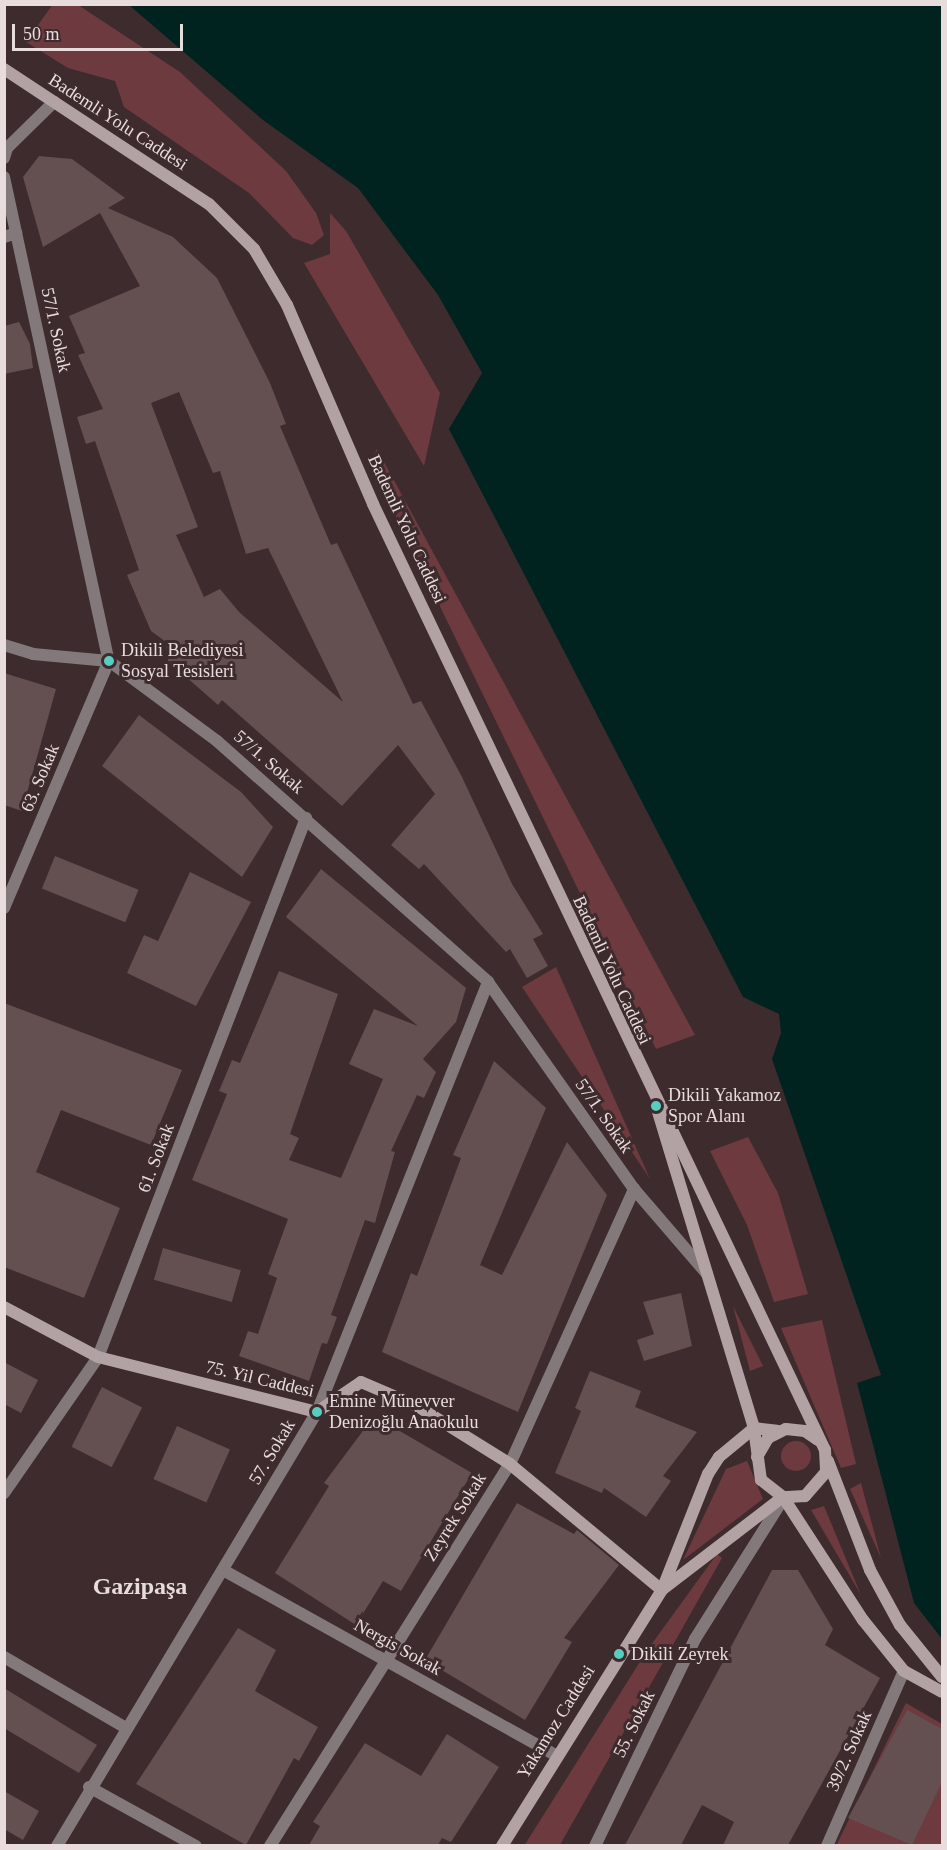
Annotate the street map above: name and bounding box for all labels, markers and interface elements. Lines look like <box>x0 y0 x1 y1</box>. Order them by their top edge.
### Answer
scale bar <box>15 12 186 50</box>
text: 50 m <box>23 24 60 44</box>
street label: Bademli Yolu Caddesi <box>44 69 192 175</box>
street label: 57/1. Sokak <box>36 286 76 374</box>
street label: Bademli Yolu Caddesi <box>363 451 451 607</box>
place label: Dikili Belediyesi Sosyal Tesisleri <box>121 640 243 682</box>
marker: Dikili Belediyesi Sosyal Tesisleri <box>102 654 116 668</box>
street label: 57/1. Sokak <box>229 726 309 798</box>
street label: 63. Sokak <box>16 741 64 815</box>
street label: Bademli Yolu Caddesi <box>568 892 656 1048</box>
street label: 57/1. Sokak <box>570 1075 638 1157</box>
place label: Dikili Yakamoz Spor Alanı <box>668 1085 782 1128</box>
marker: Dikili Yakamoz Spor Alanı <box>649 1099 663 1113</box>
street label: 61. Sokak <box>133 1121 179 1195</box>
street label: 75. Yil Caddesi <box>203 1356 317 1402</box>
place label: Emine Münevver Denizoğlu Anaokulu <box>329 1391 479 1434</box>
marker: Emine Münevver Denizoğlu Anaokulu <box>310 1405 324 1419</box>
street label: 57. Sokak <box>244 1416 300 1488</box>
street label: Zeyrek Sokak <box>419 1469 491 1565</box>
district label: Gazipaşa <box>93 1573 187 1601</box>
street label: Nergis Sokak <box>350 1614 446 1680</box>
place label: Dikili Zeyrek <box>631 1643 728 1665</box>
marker: Dikili Zeyrek <box>612 1647 626 1661</box>
street label: Yakamoz Caddesi <box>512 1661 600 1783</box>
street label: 55. Sokak <box>609 1687 659 1761</box>
street label: 39/2. Sokak <box>822 1707 876 1795</box>

